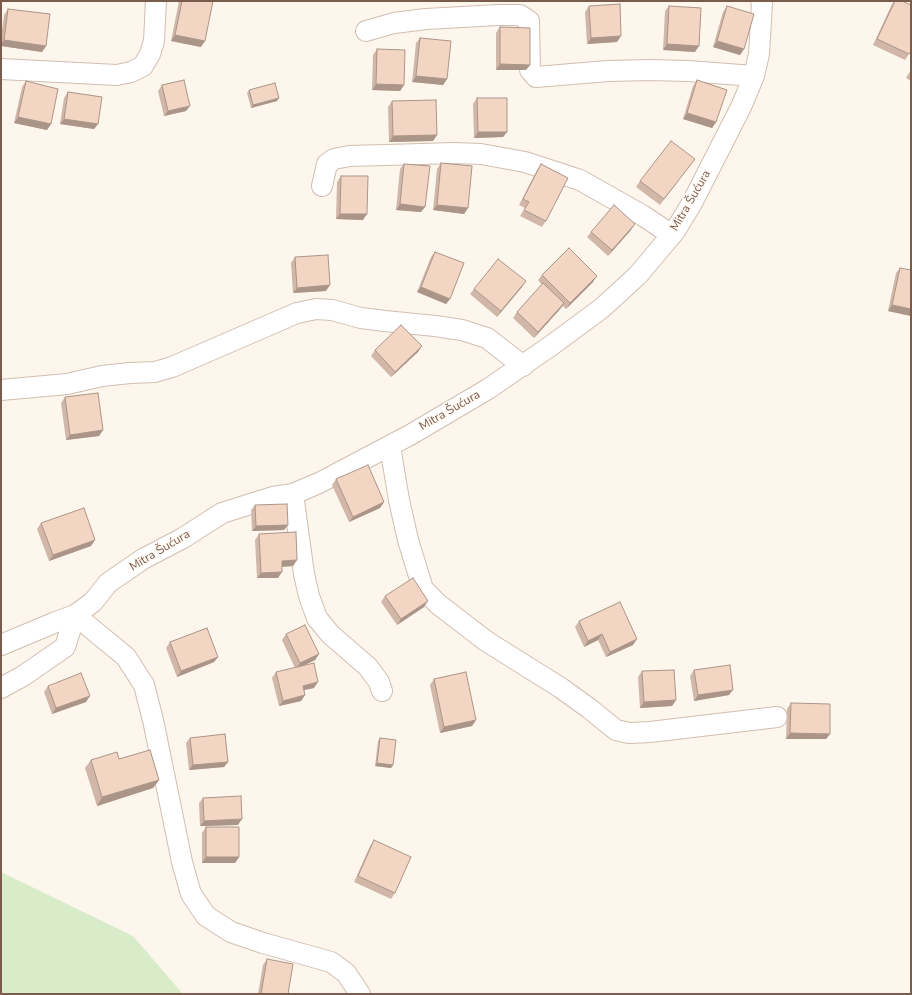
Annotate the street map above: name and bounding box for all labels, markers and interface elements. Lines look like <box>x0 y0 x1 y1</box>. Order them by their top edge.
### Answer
street label: Mitra Šućura <box>668 168 714 234</box>
street label: Mitra Šućura <box>417 388 483 434</box>
street label: Mitra Šućura <box>127 527 193 575</box>

